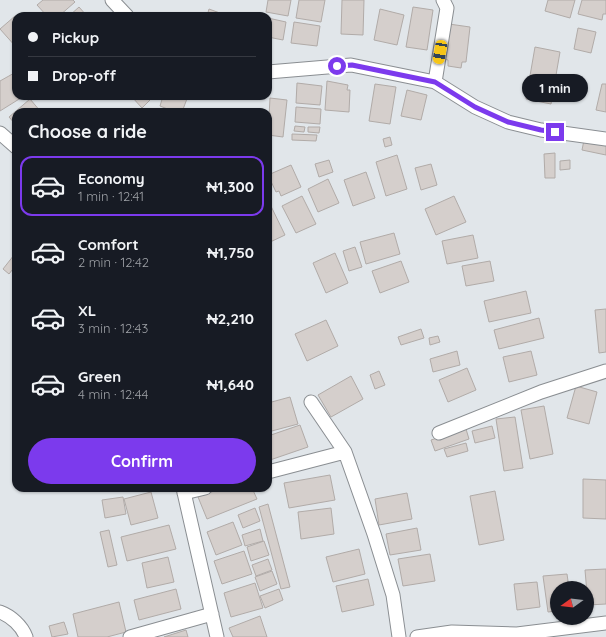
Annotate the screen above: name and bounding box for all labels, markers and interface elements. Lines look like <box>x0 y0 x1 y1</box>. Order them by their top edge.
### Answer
text: Pickup <box>52 28 99 47</box>
car <box>432 39 448 65</box>
route start <box>328 57 346 75</box>
text: Drop-off <box>52 66 116 85</box>
callout: 1 min <box>522 74 588 102</box>
text: 1 min <box>539 80 571 96</box>
text: Choose a ride <box>28 120 147 143</box>
route end <box>546 123 564 141</box>
icon: car <box>30 168 66 204</box>
text: Economy <box>78 169 145 188</box>
text: ₦1,300 <box>207 177 254 196</box>
text: 1 min · 12:41 <box>78 188 144 204</box>
icon: car <box>30 234 66 270</box>
text: Comfort <box>78 235 139 254</box>
text: ₦1,750 <box>207 243 254 262</box>
text: 2 min · 12:42 <box>78 254 149 270</box>
icon: car <box>30 300 66 336</box>
text: XL <box>78 301 96 320</box>
text: ₦2,210 <box>207 309 254 328</box>
text: 3 min · 12:43 <box>78 320 148 336</box>
icon: car <box>30 366 66 402</box>
text: Green <box>78 367 121 386</box>
text: ₦1,640 <box>207 375 254 394</box>
text: 4 min · 12:44 <box>78 386 148 402</box>
button: Confirm <box>28 438 256 484</box>
north arrow <box>550 581 594 625</box>
map controls <box>550 581 594 625</box>

